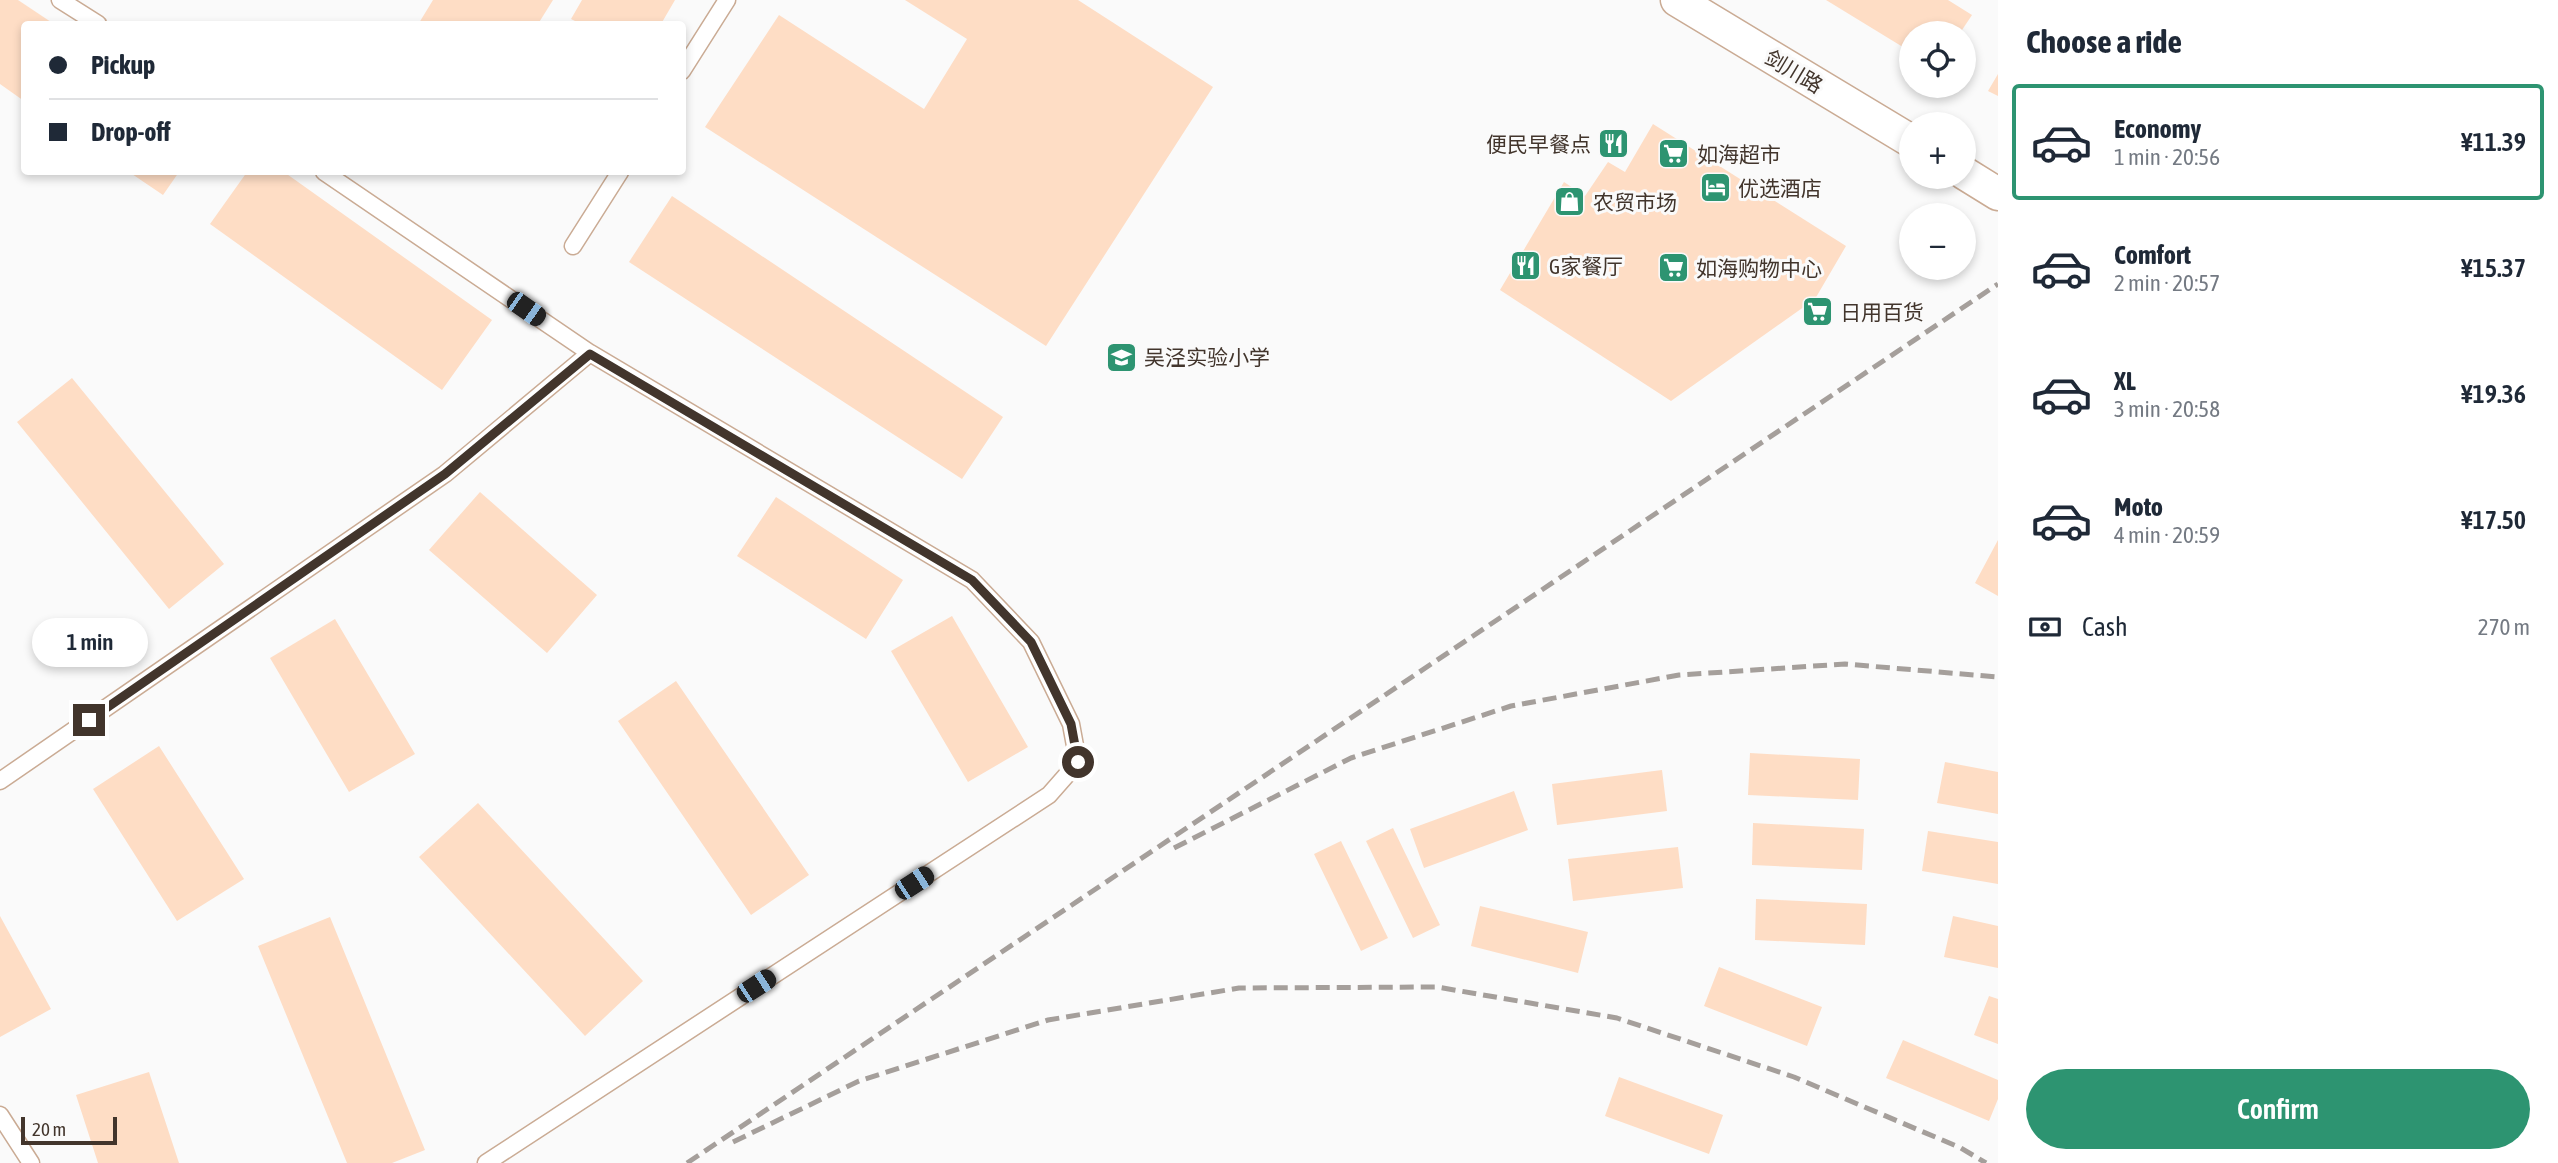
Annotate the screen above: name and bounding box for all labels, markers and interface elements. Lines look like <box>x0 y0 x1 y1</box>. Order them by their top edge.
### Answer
map controls <box>1899 21 1976 280</box>
button: locate <box>1899 21 1976 98</box>
text: Choose a ride <box>2026 23 2182 60</box>
street label: 剑川路 <box>1761 44 1827 98</box>
text: Pickup <box>91 50 155 80</box>
icon: car <box>2030 111 2093 174</box>
button: + <box>1899 112 1976 189</box>
text: Economy <box>2114 114 2201 144</box>
text: Drop-off <box>91 117 171 147</box>
restaurant icon: 便民早餐点 <box>1597 127 1631 161</box>
text: ¥11.39 <box>2461 127 2526 157</box>
place label: 便民早餐点 <box>1486 132 1591 156</box>
supermarket icon: 如海超市 <box>1657 137 1691 171</box>
place label: 如海超市 <box>1697 142 1781 166</box>
text: 1 min · 20:56 <box>2114 144 2220 170</box>
hotel icon: 优选酒店 <box>1698 171 1732 205</box>
place label: 优选酒店 <box>1738 176 1822 200</box>
shop icon: 农贸市场 <box>1553 185 1587 219</box>
place label: 农贸市场 <box>1593 190 1677 214</box>
button: − <box>1899 203 1976 280</box>
icon: car <box>2030 237 2093 300</box>
text: Comfort <box>2114 240 2191 270</box>
restaurant icon: G家餐厅 <box>1509 249 1543 283</box>
supermarket icon: 如海购物中心 <box>1656 251 1690 285</box>
text: ¥15.37 <box>2461 253 2526 283</box>
place label: G家餐厅 <box>1549 254 1623 278</box>
place label: 如海购物中心 <box>1696 256 1822 280</box>
text: 2 min · 20:57 <box>2114 270 2220 296</box>
car <box>503 288 550 330</box>
supermarket icon: 日用百货 <box>1800 295 1834 329</box>
place label: 日用百货 <box>1840 300 1924 324</box>
school or university icon: 吴泾实验小学 <box>1104 340 1138 374</box>
place label: 吴泾实验小学 <box>1144 345 1270 369</box>
icon: car <box>2030 363 2093 426</box>
text: XL <box>2114 366 2136 396</box>
text: ¥19.36 <box>2461 379 2526 409</box>
text: 3 min · 20:58 <box>2114 396 2220 422</box>
icon: car <box>2030 489 2093 552</box>
text: Moto <box>2114 492 2163 522</box>
text: ¥17.50 <box>2461 505 2526 535</box>
text: 4 min · 20:59 <box>2114 522 2220 548</box>
icon: cash <box>2026 608 2064 646</box>
text: Cash <box>2082 612 2128 642</box>
text: 270 m <box>2478 614 2530 640</box>
callout: 1 min <box>31 618 147 668</box>
text: 1 min <box>67 629 113 655</box>
route end <box>73 704 105 736</box>
route start <box>1062 746 1094 778</box>
car <box>891 863 938 903</box>
car <box>733 966 780 1006</box>
button: Confirm <box>2026 1069 2530 1149</box>
scale bar <box>21 1114 117 1146</box>
text: 20 m <box>32 1118 66 1140</box>

